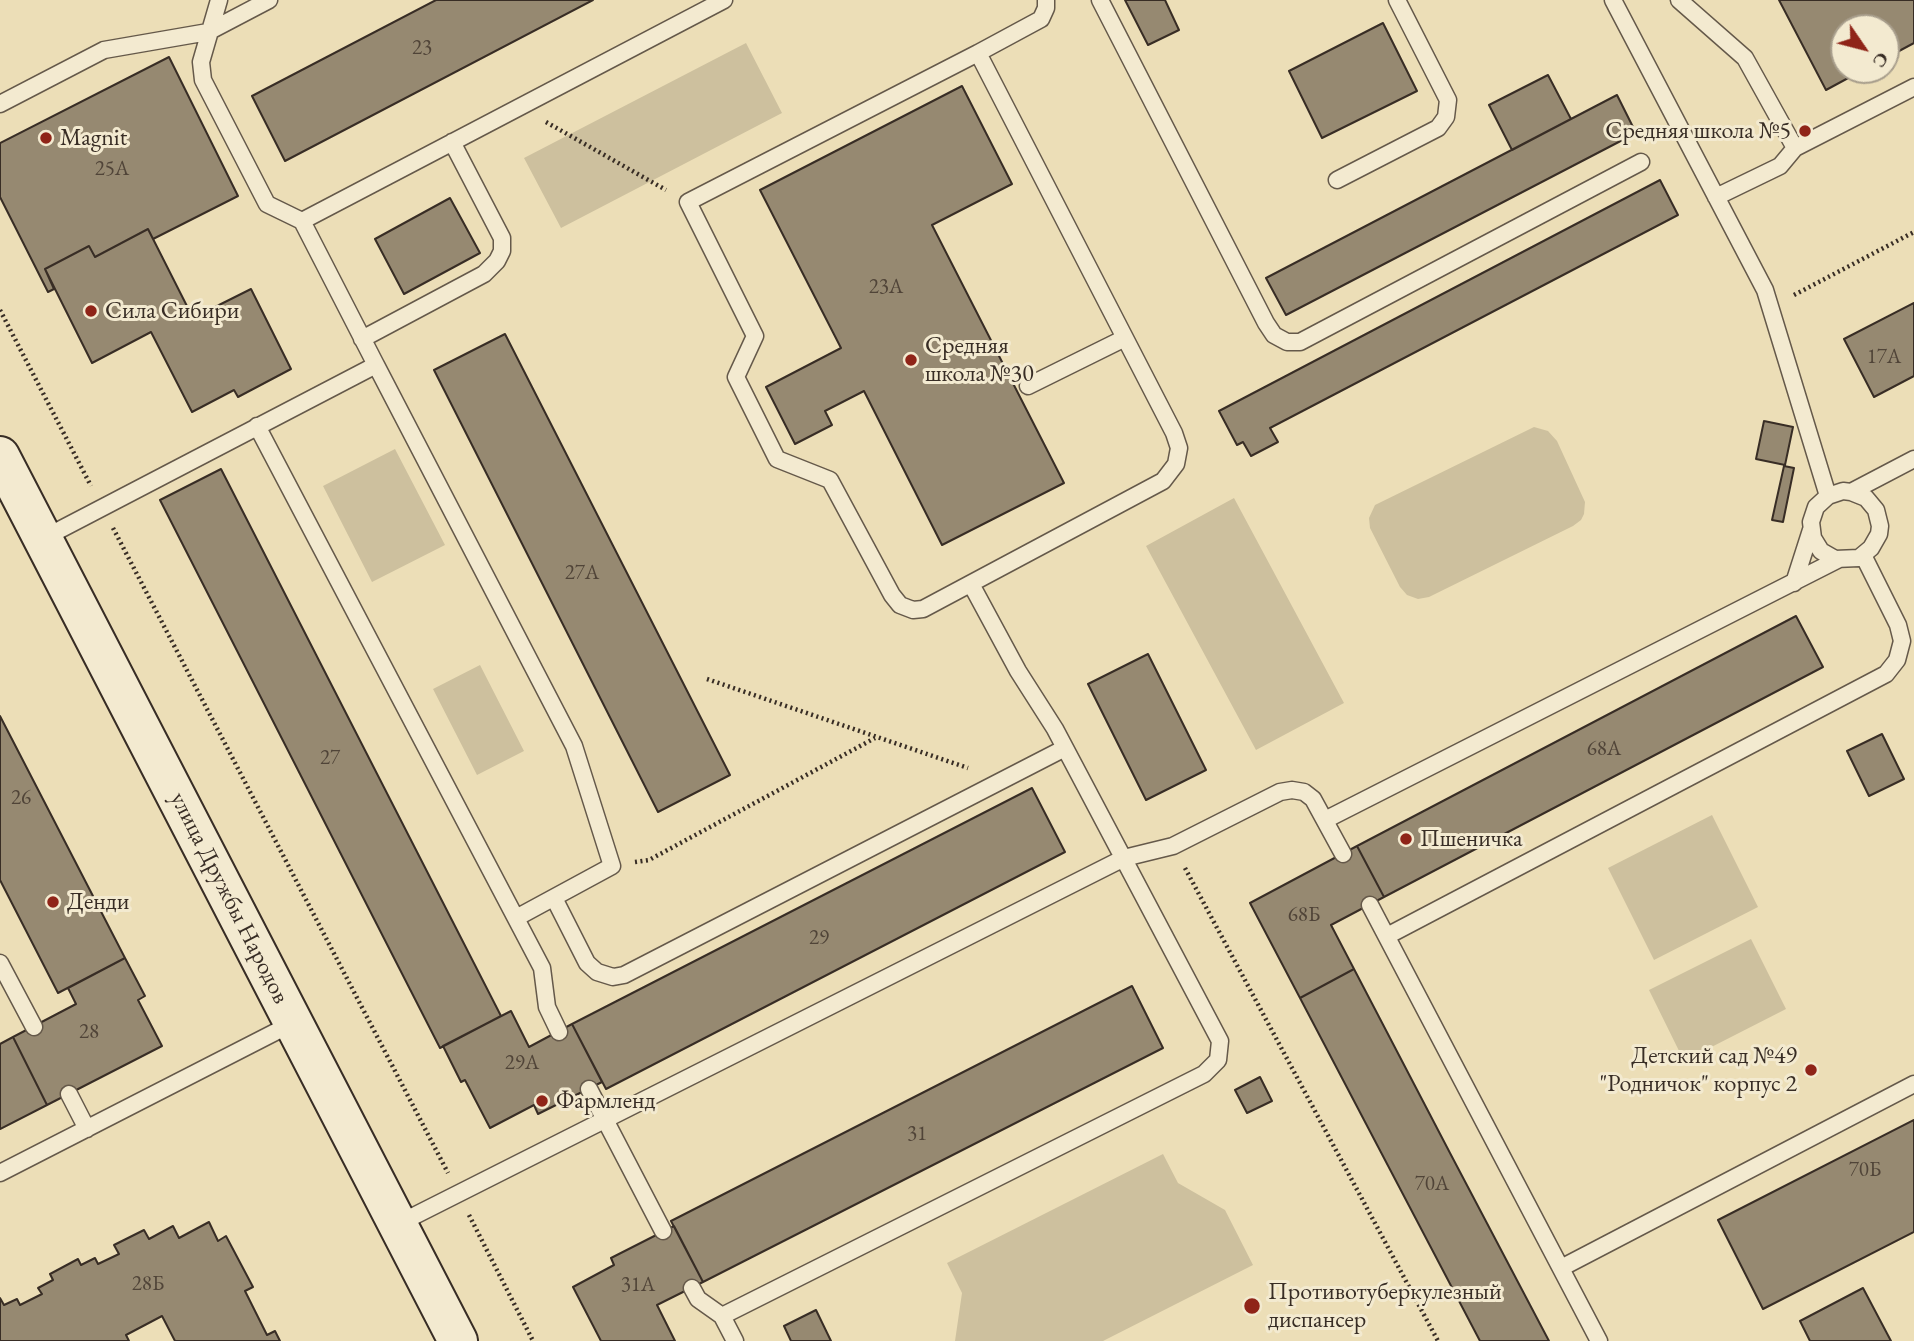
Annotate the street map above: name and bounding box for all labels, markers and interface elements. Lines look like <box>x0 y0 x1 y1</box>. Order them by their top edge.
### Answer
north arrow <box>1830 14 1900 84</box>
house number: 23 <box>412 35 432 61</box>
text: С <box>1867 47 1895 73</box>
place label: Средняя школа №5 <box>1605 117 1791 145</box>
marker: Средняя школа №5 <box>1797 123 1813 139</box>
place label: Magnit <box>60 124 127 152</box>
marker: Magnit <box>38 130 54 146</box>
house number: 25А <box>95 156 129 182</box>
house number: 23А <box>869 274 903 300</box>
place label: Сила Сибири <box>105 297 239 325</box>
marker: Сила Сибири <box>83 303 99 319</box>
place label: Средняя школа №30 <box>925 332 1034 388</box>
house number: 17А <box>1867 344 1901 370</box>
marker: Средняя школа №30 <box>903 352 919 368</box>
house number: 27А <box>565 560 599 586</box>
house number: 68А <box>1587 736 1621 762</box>
house number: 27 <box>320 745 340 771</box>
house number: 26 <box>11 785 31 811</box>
street label: улица Дружбы Народов <box>163 787 295 1009</box>
place label: Пшеничка <box>1420 825 1522 853</box>
marker: Пшеничка <box>1398 831 1414 847</box>
place label: Денди <box>67 888 129 916</box>
marker: Денди <box>45 894 61 910</box>
house number: 68Б <box>1288 902 1320 928</box>
house number: 29 <box>809 925 829 951</box>
house number: 28 <box>79 1019 99 1045</box>
place label: Детский сад №49 "Родничок" корпус 2 <box>1599 1042 1797 1098</box>
house number: 29А <box>505 1050 539 1076</box>
marker: Детский сад №49 "Родничок" корпус 2 <box>1803 1062 1819 1078</box>
place label: Фармленд <box>556 1087 655 1115</box>
marker: Фармленд <box>534 1093 550 1109</box>
house number: 31 <box>907 1121 927 1147</box>
house number: 70Б <box>1849 1157 1881 1183</box>
house number: 70А <box>1415 1171 1449 1197</box>
house number: 28Б <box>132 1271 164 1297</box>
house number: 31А <box>621 1272 655 1298</box>
place label: Противотуберкулезный диспансер <box>1268 1278 1502 1334</box>
marker: Противотуберкулезный диспансер <box>1242 1296 1262 1316</box>

